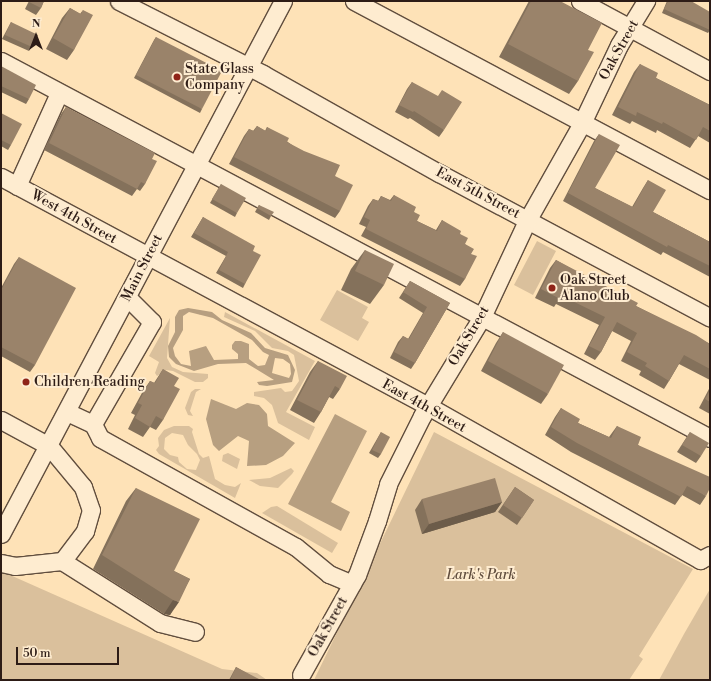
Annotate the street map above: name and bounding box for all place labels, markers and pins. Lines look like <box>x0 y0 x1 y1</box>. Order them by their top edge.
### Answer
place label: State Glass Company <box>185 61 254 94</box>
marker: State Glass Company <box>172 72 182 82</box>
place label: Oak Street Alano Club <box>560 272 630 304</box>
marker: Oak Street Alano Club <box>547 283 557 293</box>
place label: Children Reading <box>34 374 145 390</box>
marker: Children Reading <box>21 377 31 387</box>

